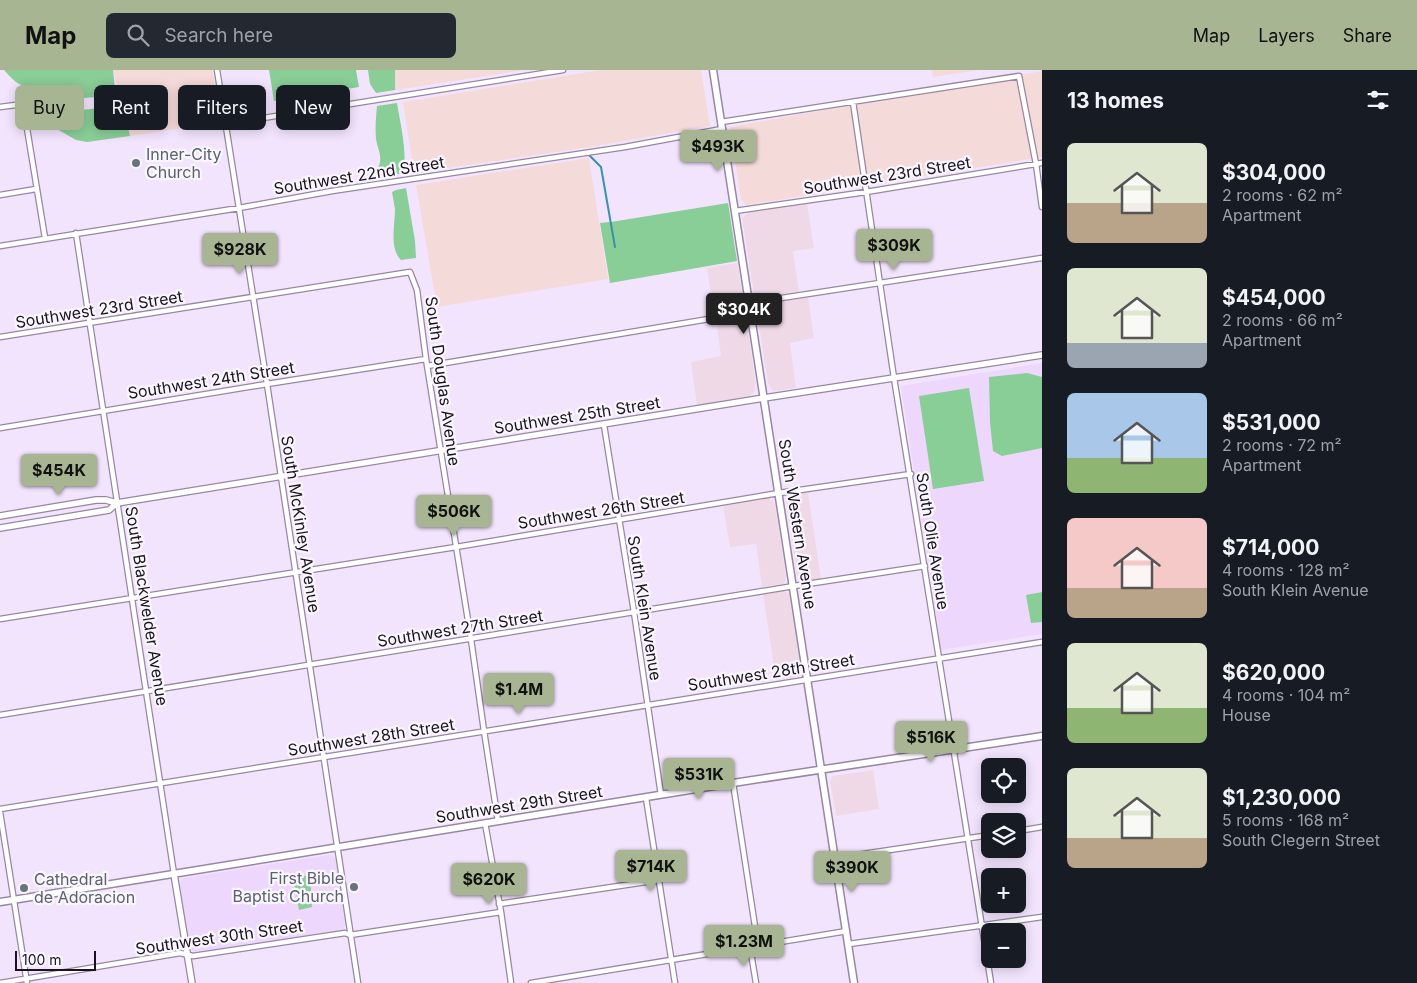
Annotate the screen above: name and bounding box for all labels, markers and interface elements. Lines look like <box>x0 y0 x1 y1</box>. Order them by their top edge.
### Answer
search box <box>106 13 456 58</box>
text: Map <box>25 21 76 50</box>
icon: search <box>124 21 152 49</box>
text: Search here <box>164 24 273 47</box>
text: Map <box>1193 25 1230 46</box>
text: Layers <box>1258 25 1315 46</box>
text: Share <box>1343 25 1392 46</box>
chip: Buy <box>15 85 84 130</box>
chip: Rent <box>94 85 168 130</box>
chip: Filters <box>178 85 266 130</box>
chip: New <box>276 85 350 130</box>
icon: filters <box>1364 86 1392 114</box>
text: 13 homes <box>1067 88 1164 113</box>
pin: $493K <box>683 129 753 172</box>
text: $493K <box>691 136 745 156</box>
place label: Inner-City Church <box>146 144 221 182</box>
street label: Southwest 22nd Street <box>272 152 446 198</box>
street label: Southwest 23rd Street <box>802 152 972 198</box>
marker: Inner-City Church <box>130 157 142 169</box>
text: $304,000 <box>1222 160 1326 185</box>
icon: home <box>1107 163 1167 223</box>
text: 2 rooms · 62 m² <box>1222 185 1343 205</box>
text: Apartment <box>1222 205 1302 225</box>
pin: $309K <box>859 228 929 271</box>
pin: $928K <box>205 232 275 275</box>
text: $309K <box>867 235 921 255</box>
text: $928K <box>214 239 266 259</box>
text: $454,000 <box>1222 285 1326 310</box>
street label: Southwest 23rd Street <box>14 286 184 332</box>
icon: home <box>1107 288 1167 348</box>
pin: $304K <box>709 292 779 335</box>
street label: South Douglas Avenue <box>421 295 465 467</box>
text: $304K <box>717 299 771 319</box>
text: 2 rooms · 66 m² <box>1222 310 1343 330</box>
text: Apartment <box>1222 330 1302 350</box>
street label: Southwest 24th Street <box>126 357 296 403</box>
street label: Southwest 25th Street <box>492 392 662 438</box>
text: $531,000 <box>1222 410 1321 435</box>
icon: home <box>1107 413 1167 473</box>
street label: South McKinley Avenue <box>277 434 325 614</box>
text: 2 rooms · 72 m² <box>1222 435 1342 455</box>
street label: South Western Avenue <box>775 437 821 611</box>
pin: $454K <box>24 454 94 496</box>
text: Apartment <box>1222 455 1302 475</box>
text: $454K <box>32 460 86 480</box>
street label: South Olie Avenue <box>912 471 954 611</box>
street label: Southwest 26th Street <box>516 487 686 533</box>
pin: $506K <box>419 494 489 537</box>
text: $506K <box>427 501 481 521</box>
street label: South Blackwelder Avenue <box>121 505 173 707</box>
street label: South Klein Avenue <box>624 534 666 682</box>
text: $714,000 <box>1222 535 1319 560</box>
icon: home <box>1107 538 1167 598</box>
text: 4 rooms · 128 m² <box>1222 560 1350 580</box>
text: South Klein Avenue <box>1222 580 1369 600</box>
street label: Southwest 27th Street <box>376 605 544 651</box>
street label: Southwest 28th Street <box>686 649 856 695</box>
text: $620,000 <box>1222 660 1325 685</box>
icon: home <box>1107 663 1167 723</box>
pin: $1.4M <box>484 672 554 715</box>
text: $1.4M <box>495 679 543 699</box>
text: 4 rooms · 104 m² <box>1222 685 1350 705</box>
text: House <box>1222 705 1271 725</box>
street label: Southwest 28th Street <box>286 714 456 760</box>
pin: $516K <box>896 720 966 763</box>
text: $516K <box>906 727 956 747</box>
pin: $531K <box>664 758 734 800</box>
map controls <box>981 758 1026 968</box>
button: locate <box>981 758 1026 803</box>
text: $531K <box>674 764 724 784</box>
street label: Southwest 29th Street <box>434 781 604 827</box>
text: $1,230,000 <box>1222 785 1341 810</box>
icon: home <box>1107 788 1167 848</box>
text: 5 rooms · 168 m² <box>1222 810 1349 830</box>
button: layers <box>981 813 1026 858</box>
text: South Clegern Street <box>1222 830 1380 850</box>
pin: $714K <box>616 850 686 892</box>
pin: $390K <box>817 850 887 893</box>
text: $714K <box>626 856 676 876</box>
text: $390K <box>825 857 879 877</box>
pin: $620K <box>454 862 524 905</box>
place label: First Bible Baptist Church <box>232 868 344 906</box>
button: + <box>981 868 1026 913</box>
place label: Cathedral de Adoracion <box>34 869 135 907</box>
text: $620K <box>462 869 516 889</box>
marker: First Bible Baptist Church <box>348 881 360 893</box>
marker: Cathedral de Adoracion <box>18 882 30 894</box>
street label: Southwest 30th Street <box>134 915 304 959</box>
button: − <box>981 923 1026 968</box>
pin: $1.23M <box>703 924 785 967</box>
text: $1.23M <box>715 931 773 951</box>
scale bar <box>15 948 96 971</box>
text: 100 m <box>22 951 62 968</box>

